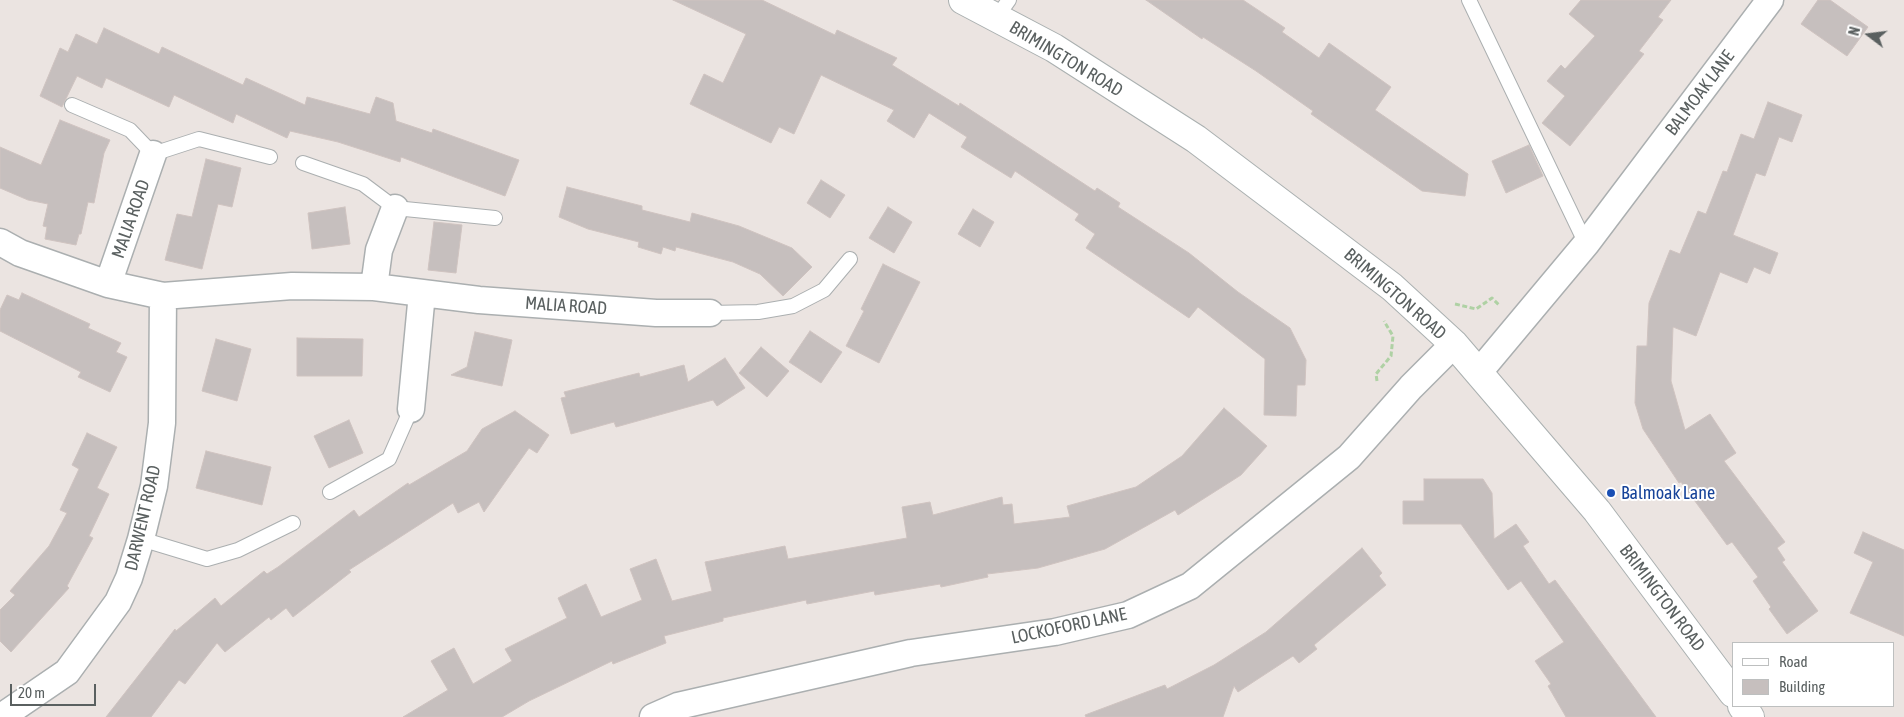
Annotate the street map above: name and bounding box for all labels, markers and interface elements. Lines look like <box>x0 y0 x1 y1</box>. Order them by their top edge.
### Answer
north arrow <box>1844 10 1894 60</box>
street label: BRIMINGTON ROAD <box>1005 17 1127 101</box>
text: N <box>1846 25 1863 37</box>
street label: BALMOAK LANE <box>1661 46 1739 140</box>
street label: MALIA ROAD <box>107 177 155 261</box>
street label: BRIMINGTON ROAD <box>1339 244 1451 344</box>
street label: MALIA ROAD <box>524 292 608 320</box>
street label: DARWENT ROAD <box>120 463 166 573</box>
place label: Balmoak Lane <box>1621 482 1715 504</box>
marker: Balmoak Lane <box>1605 487 1617 499</box>
street label: BRIMINGTON ROAD <box>1615 540 1709 656</box>
street label: LOCKOFORD LANE <box>1009 603 1129 649</box>
legend <box>1732 642 1894 707</box>
text: Road <box>1779 653 1808 670</box>
scale bar <box>12 674 99 706</box>
text: Building <box>1779 678 1825 695</box>
text: 20 m <box>18 684 45 701</box>

